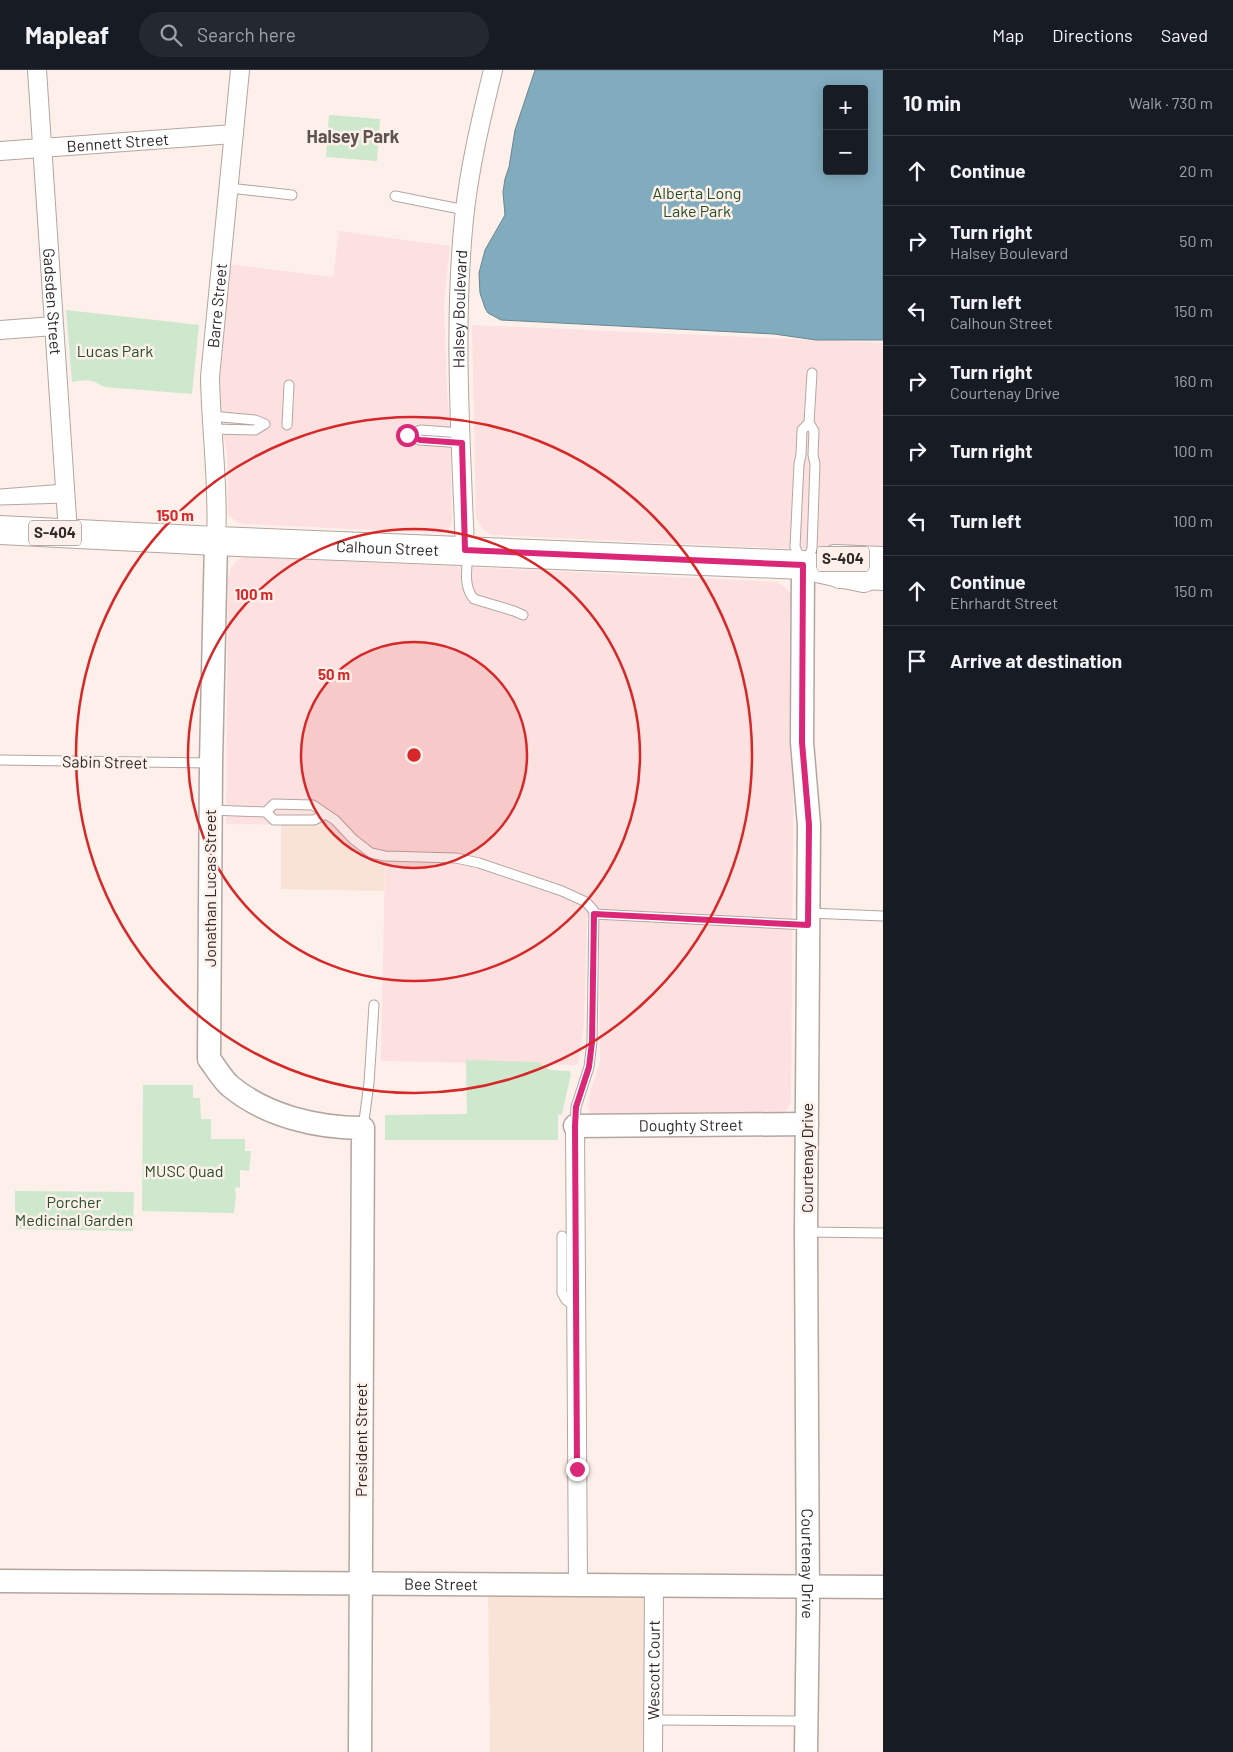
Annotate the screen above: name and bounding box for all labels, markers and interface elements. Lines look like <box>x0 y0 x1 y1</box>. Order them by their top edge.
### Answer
search box <box>139 12 489 57</box>
text: Mapleaf <box>25 20 109 49</box>
icon: search <box>157 21 185 49</box>
text: Search here <box>197 23 296 46</box>
text: Map <box>992 24 1024 46</box>
text: Directions <box>1052 24 1133 46</box>
text: Saved <box>1161 24 1208 46</box>
map controls <box>823 85 868 175</box>
button: + <box>823 85 868 130</box>
text: 10 min <box>903 90 961 115</box>
text: Walk · 730 m <box>1129 93 1213 112</box>
district label: Halsey Park <box>307 125 400 147</box>
street label: Bennett Street <box>66 129 170 155</box>
button: − <box>823 130 868 175</box>
icon: ahead <box>903 157 931 185</box>
text: Continue <box>950 159 1026 182</box>
text: 20 m <box>1179 161 1213 180</box>
park label: Alberta Long Lake Park <box>653 183 741 220</box>
text: Turn right <box>950 220 1032 243</box>
icon: right <box>903 227 931 255</box>
text: 50 m <box>1179 231 1213 250</box>
text: Halsey Boulevard <box>950 243 1068 262</box>
street label: Gadsden Street <box>40 247 66 356</box>
street label: Halsey Boulevard <box>448 249 470 368</box>
street label: Barre Street <box>203 262 230 349</box>
text: Turn left <box>950 290 1021 313</box>
icon: left <box>903 297 931 325</box>
text: 150 m <box>1174 301 1213 320</box>
text: Calhoun Street <box>950 313 1053 332</box>
park label: Lucas Park <box>77 341 153 360</box>
text: Turn right <box>950 360 1032 383</box>
icon: right <box>903 367 931 395</box>
text: 160 m <box>1174 371 1213 390</box>
text: Courtenay Drive <box>950 383 1060 402</box>
route start <box>396 424 419 447</box>
icon: right <box>903 437 931 465</box>
text: Turn right <box>950 439 1032 462</box>
text: 100 m <box>1173 441 1213 460</box>
text: 150 m <box>156 506 194 524</box>
icon: left <box>903 507 931 535</box>
text: Turn left <box>950 509 1021 532</box>
text: 100 m <box>1173 511 1213 530</box>
road number: S-404 <box>29 520 81 546</box>
street label: Calhoun Street <box>336 536 439 559</box>
road number: S-404 <box>817 546 869 572</box>
text: Continue <box>950 570 1026 593</box>
icon: ahead <box>903 577 931 605</box>
text: 150 m <box>1174 581 1213 600</box>
text: 100 m <box>235 585 273 603</box>
text: Ehrhardt Street <box>950 593 1058 612</box>
icon: arrive <box>903 647 931 675</box>
text: Arrive at destination <box>950 649 1122 672</box>
text: 50 m <box>318 665 350 683</box>
centre of rings <box>405 746 423 764</box>
street label: Sabin Street <box>62 751 148 772</box>
street label: Jonathan Lucas Street <box>200 809 219 967</box>
street label: Courtenay Drive <box>797 1103 816 1213</box>
street label: Doughty Street <box>639 1115 743 1134</box>
park label: MUSC Quad <box>145 1161 223 1180</box>
park label: Porcher Medicinal Garden <box>15 1192 133 1229</box>
street label: President Street <box>351 1383 370 1497</box>
route end <box>566 1458 589 1481</box>
street label: Courtenay Drive <box>798 1509 818 1619</box>
street label: Bee Street <box>404 1574 478 1593</box>
street label: Wescott Court <box>643 1620 663 1720</box>

